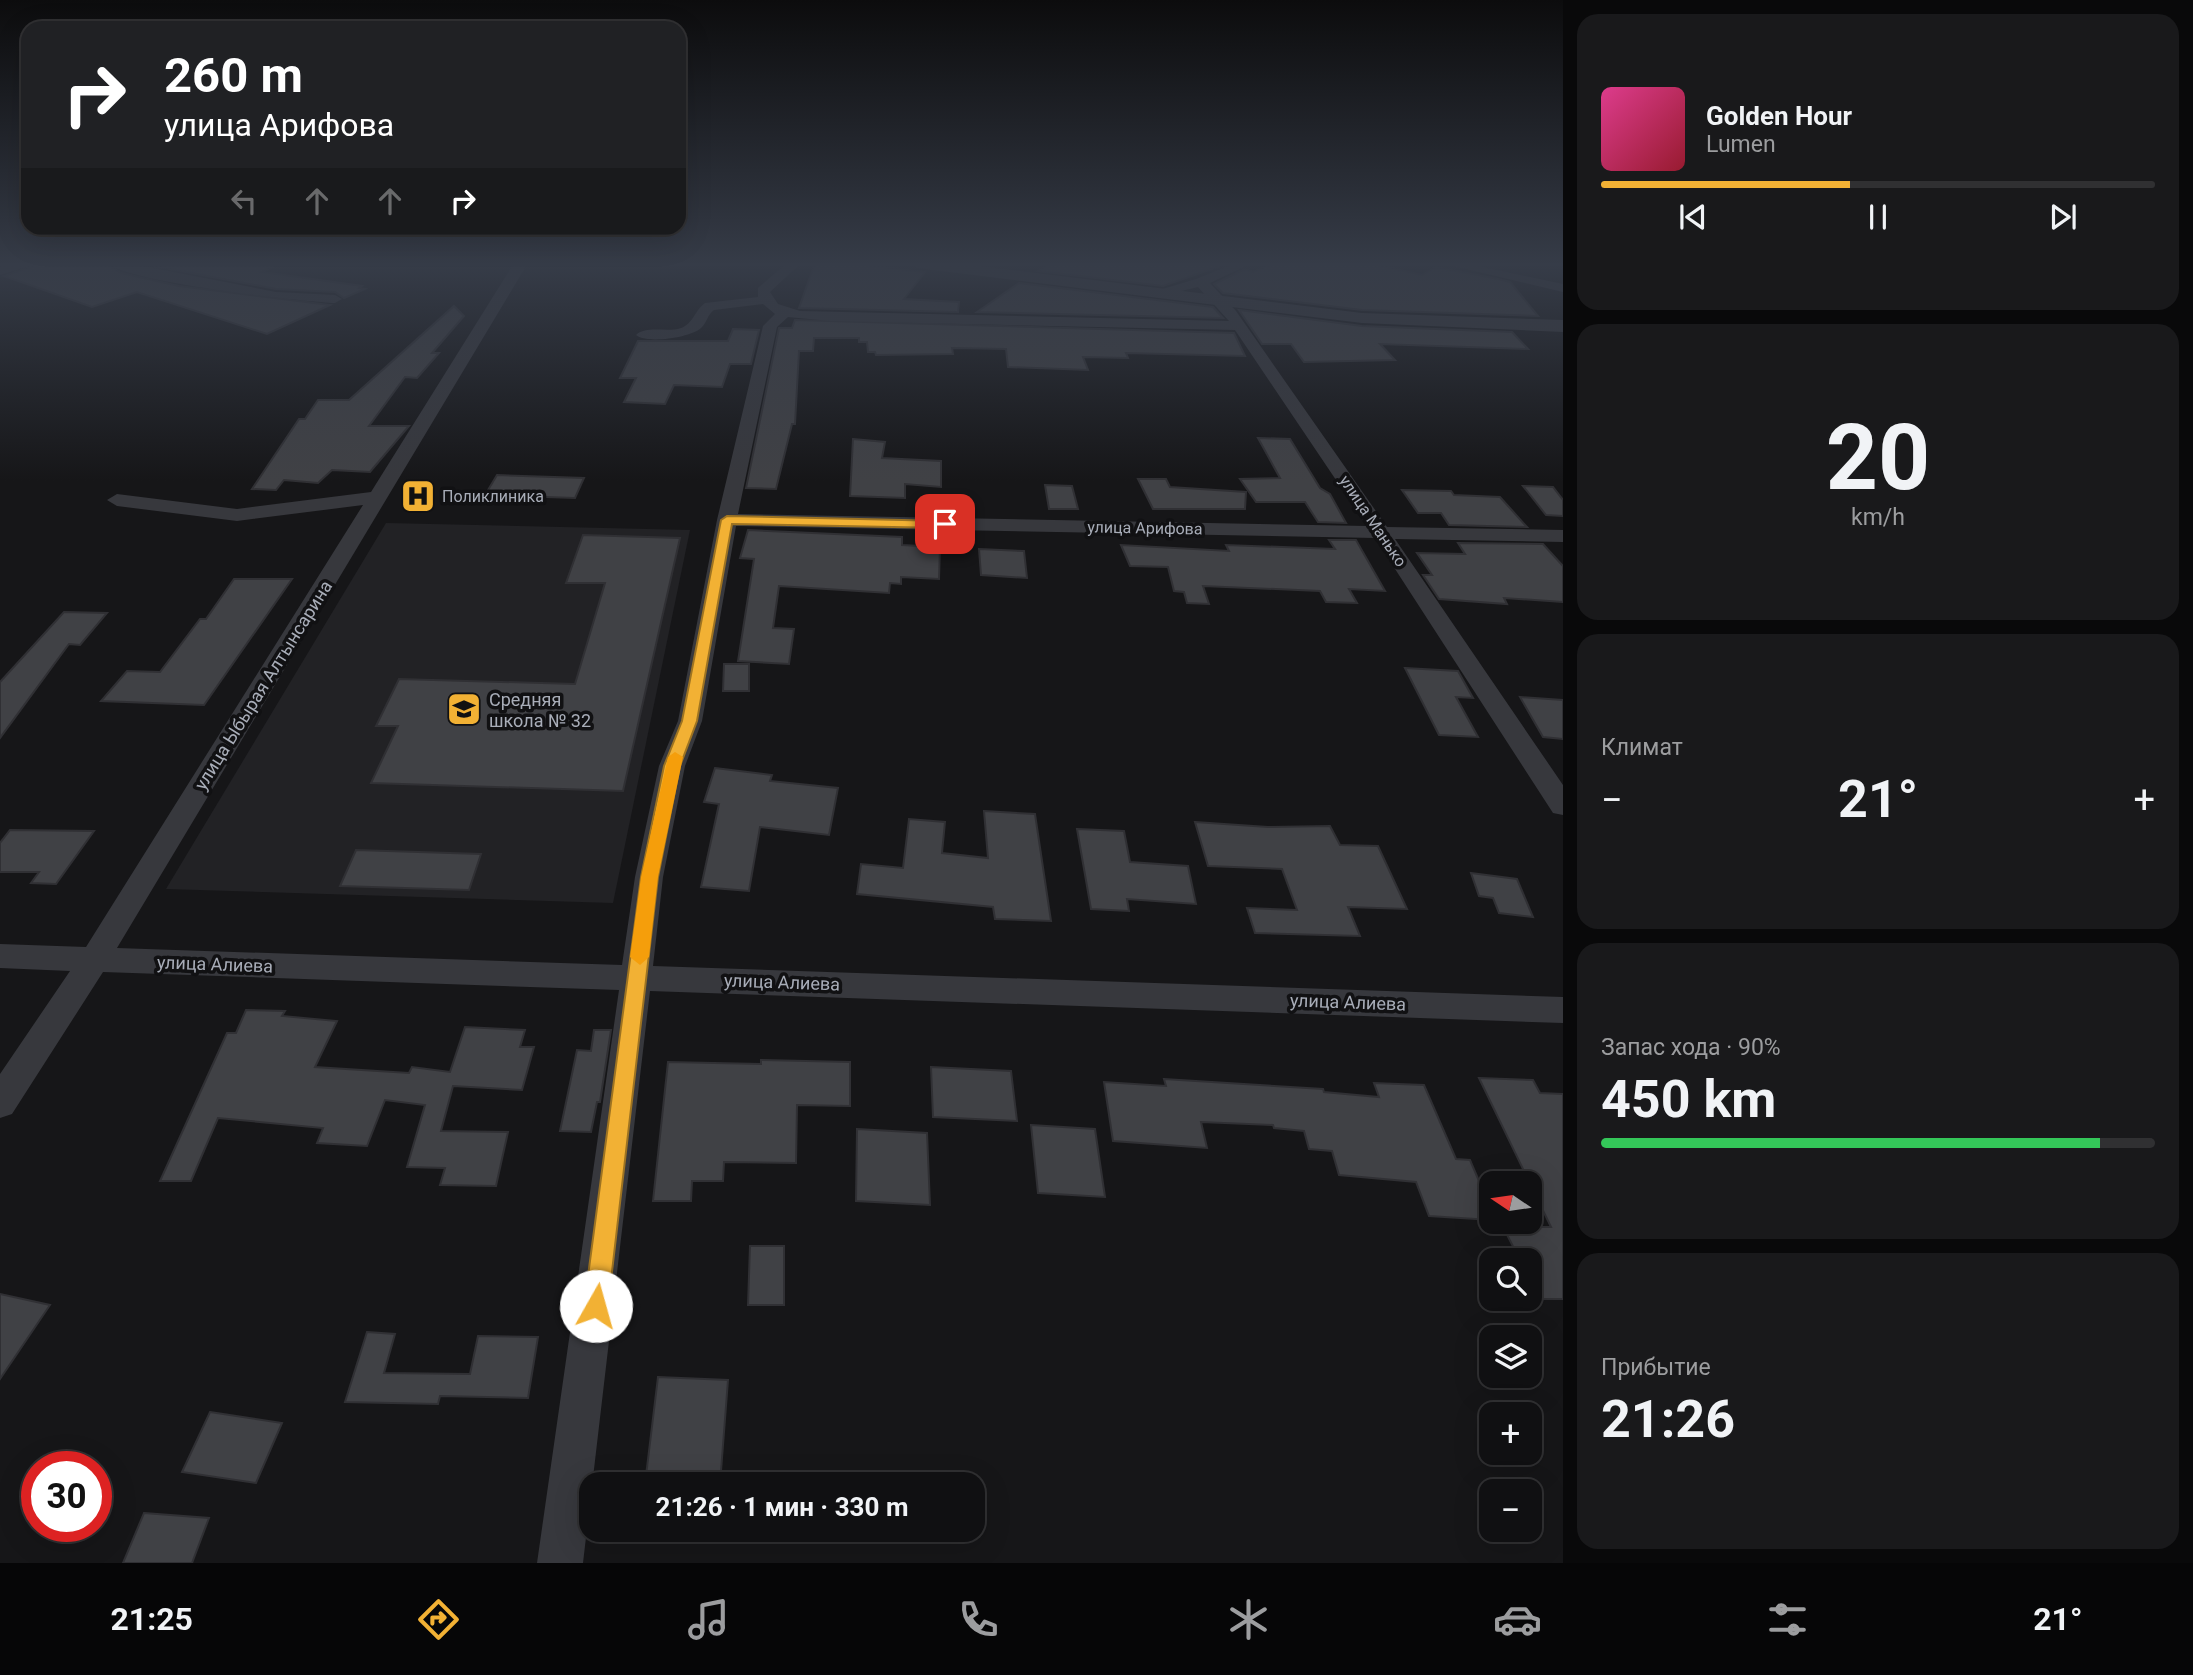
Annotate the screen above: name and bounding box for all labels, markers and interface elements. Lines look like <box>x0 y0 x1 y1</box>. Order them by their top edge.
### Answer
text: 260 m <box>164 47 303 104</box>
icon: right <box>49 49 140 140</box>
text: Golden Hour <box>1706 101 1852 131</box>
text: улица Арифова <box>164 106 394 144</box>
text: Lumen <box>1706 131 1776 158</box>
icon: left <box>225 182 263 220</box>
icon: ahead <box>298 182 336 220</box>
icon: ahead <box>371 182 409 220</box>
icon: right <box>444 182 482 220</box>
icon: previous <box>1674 198 1712 236</box>
icon: pause <box>1859 198 1897 236</box>
icon: next <box>2044 198 2082 236</box>
text: 20 <box>1826 405 1930 511</box>
street label: улица Манько <box>1335 472 1411 570</box>
hospital icon: Поликлиника <box>399 477 437 515</box>
place label: Поликлиника <box>442 487 544 506</box>
pin <box>915 494 975 554</box>
text: km/h <box>1851 504 1905 531</box>
icon: arrive <box>926 505 964 543</box>
street label: улица Арифова <box>1087 517 1203 539</box>
street label: улица Ыбырая Алтынсарина <box>190 576 336 794</box>
place label: Средняя школа № 32 <box>489 689 591 731</box>
school or university icon: Средняя школа № 32 <box>445 690 483 728</box>
text: Климат <box>1601 734 1683 761</box>
text: 21° <box>1838 769 1918 830</box>
text: − <box>1601 778 1623 822</box>
text: + <box>2133 778 2155 822</box>
street label: улица Алиева <box>157 951 273 977</box>
street label: улица Алиева <box>724 969 840 995</box>
street label: улица Алиева <box>1290 989 1406 1015</box>
text: Запас хода · 90% <box>1601 1034 1781 1061</box>
text: 450 km <box>1601 1069 1776 1130</box>
north arrow <box>1479 1171 1542 1234</box>
map controls <box>1479 1171 1542 1542</box>
button: search <box>1479 1248 1542 1311</box>
position arrow <box>559 1269 633 1343</box>
button: layers <box>1479 1325 1542 1388</box>
text: Прибытие <box>1601 1354 1711 1381</box>
text: 21:26 <box>1601 1389 1735 1450</box>
button: + <box>1479 1402 1542 1465</box>
speed limit sign: 30 <box>21 1451 112 1542</box>
button: − <box>1479 1479 1542 1542</box>
text: 21:26 · 1 мин · 330 m <box>656 1492 908 1522</box>
icon: directions <box>414 1595 463 1644</box>
icon: music <box>684 1595 733 1644</box>
icon: phone <box>954 1595 1003 1644</box>
icon: climate <box>1224 1595 1273 1644</box>
icon: car <box>1493 1595 1542 1644</box>
icon: filters <box>1763 1595 1812 1644</box>
text: 21:25 <box>110 1600 193 1638</box>
text: 21° <box>2033 1600 2082 1638</box>

